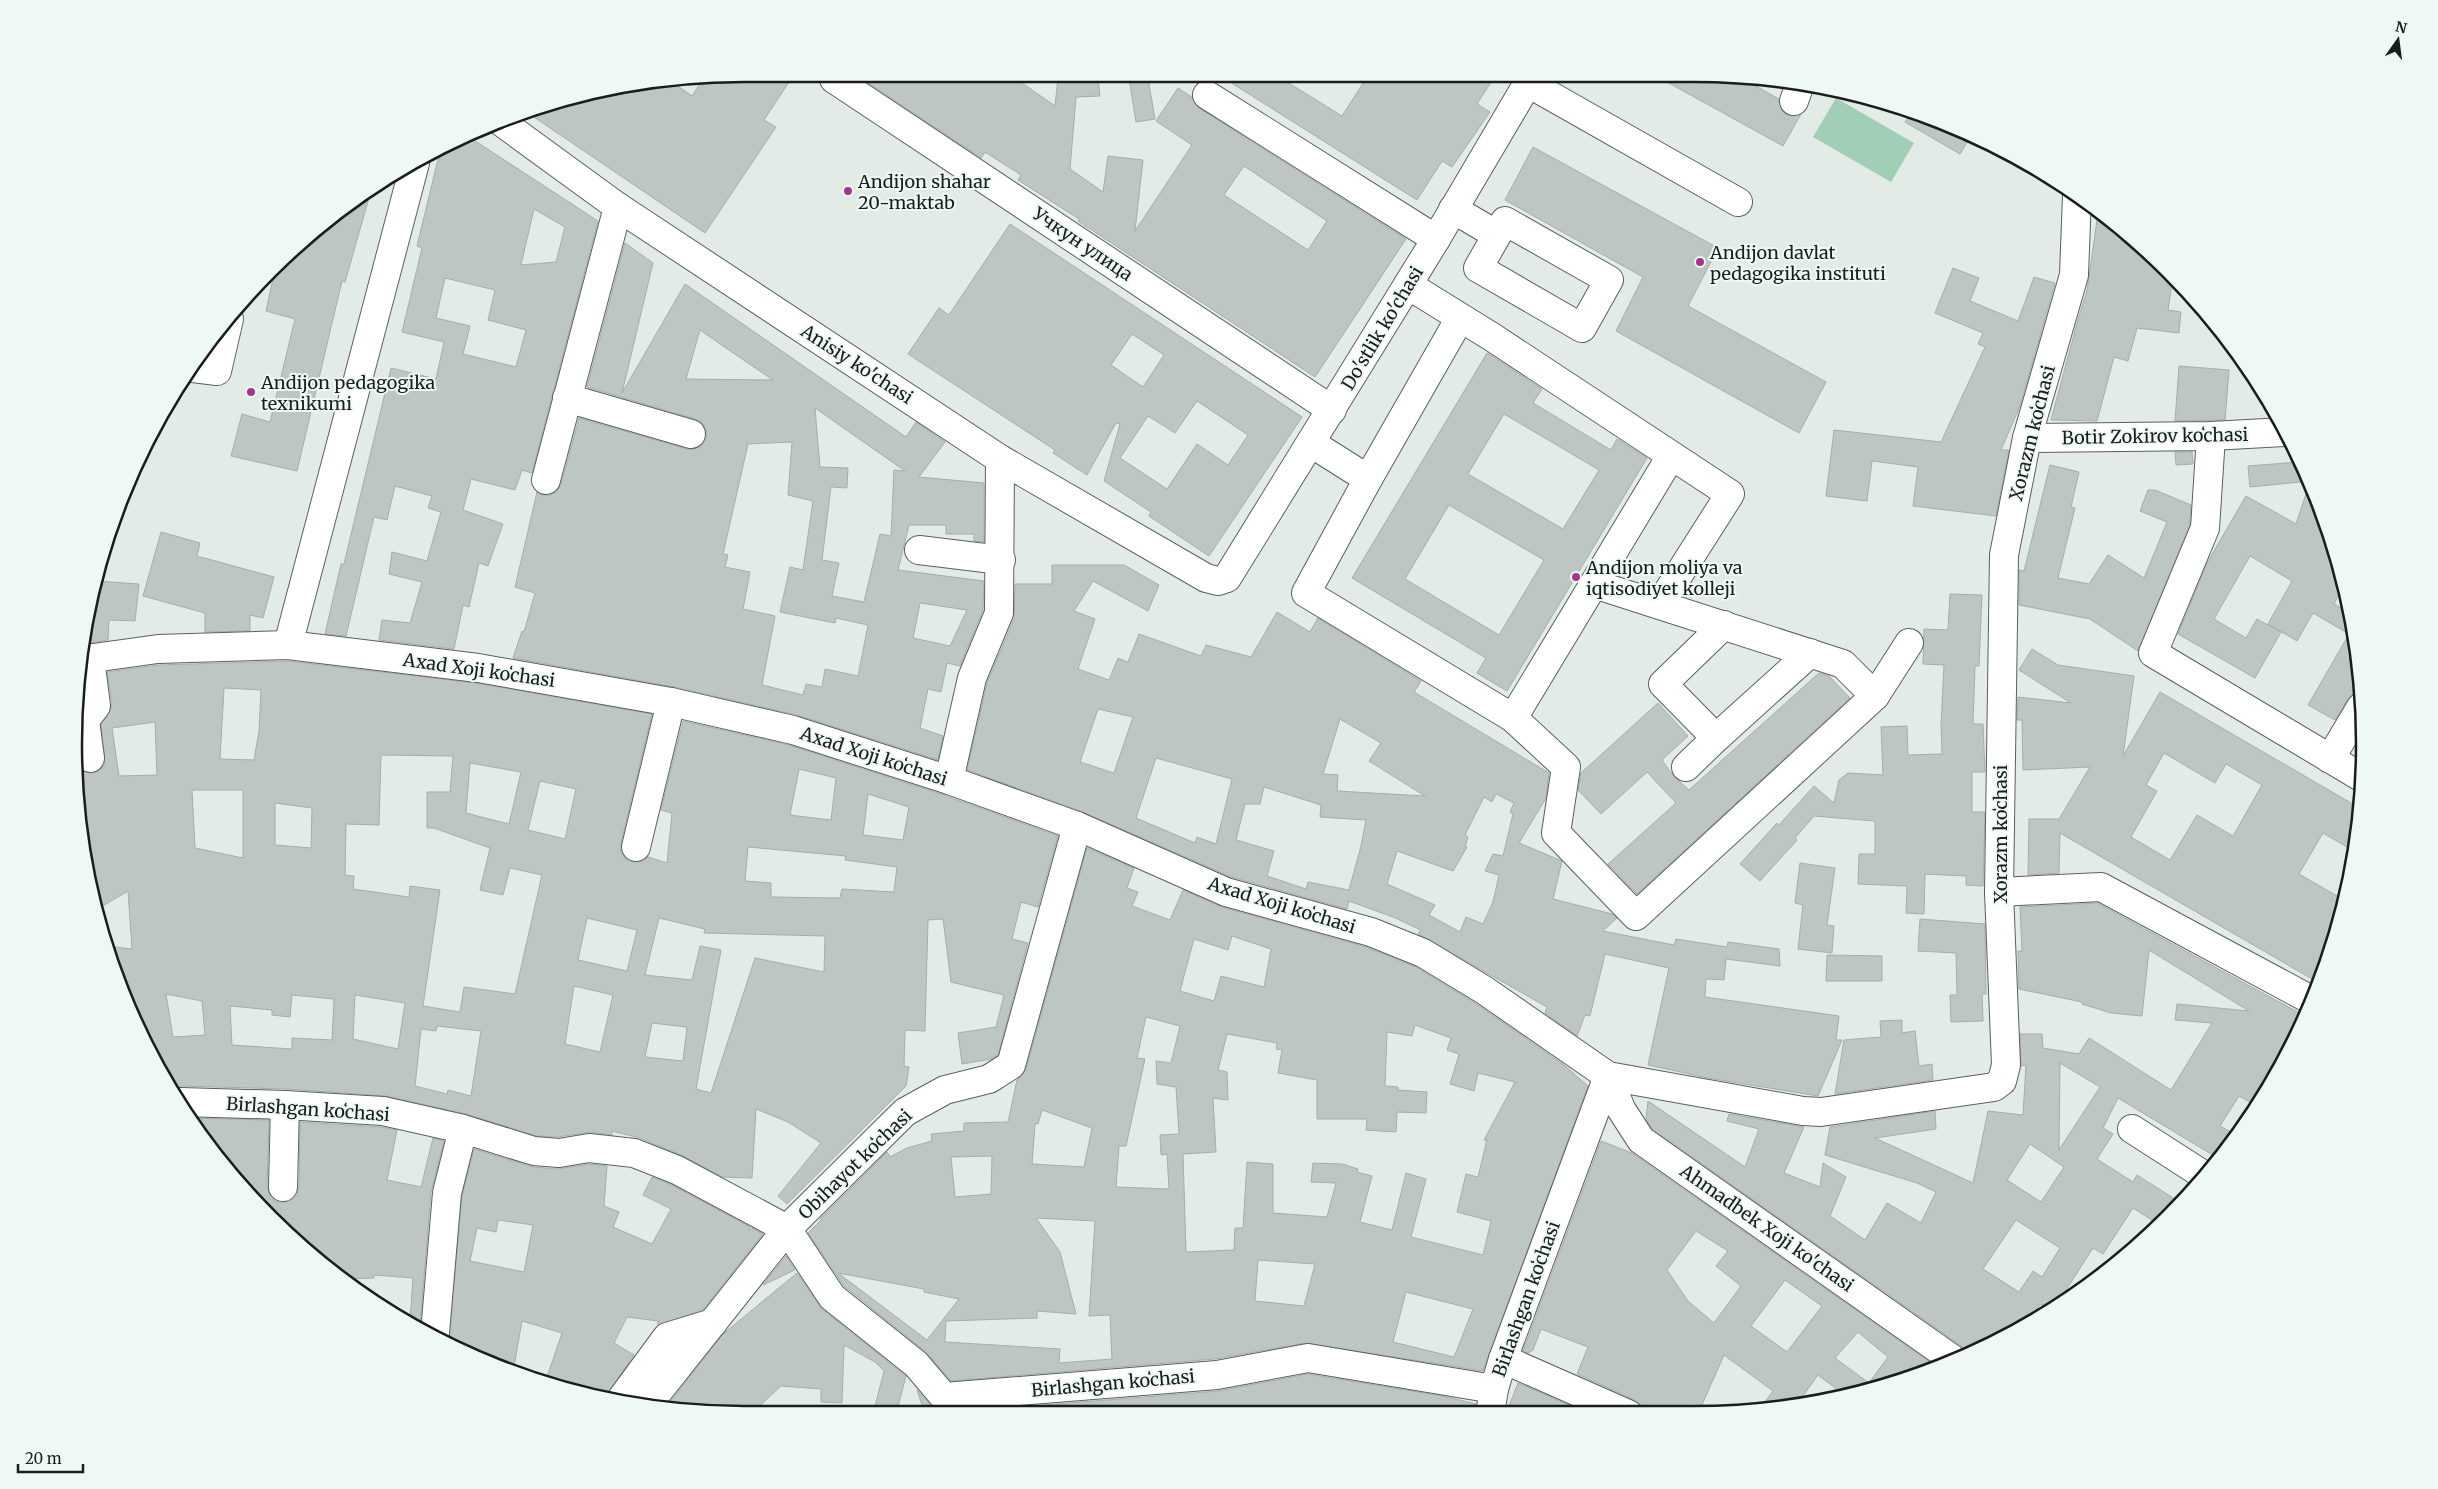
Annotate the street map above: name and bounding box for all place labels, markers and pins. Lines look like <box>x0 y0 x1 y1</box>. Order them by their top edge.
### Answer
place label: Andijon shahar 20-maktab <box>857 170 991 214</box>
marker: Andijon shahar 20-maktab <box>842 185 854 197</box>
place label: Andijon davlat pedagogika instituti <box>1709 241 1886 285</box>
marker: Andijon davlat pedagogika instituti <box>1694 256 1706 268</box>
place label: Andijon pedagogika texnikumi <box>260 371 436 415</box>
marker: Andijon pedagogika texnikumi <box>245 386 257 398</box>
place label: Andijon moliya va iqtisodiyet kolleji <box>1585 556 1743 600</box>
marker: Andijon moliya va iqtisodiyet kolleji <box>1570 571 1582 583</box>

